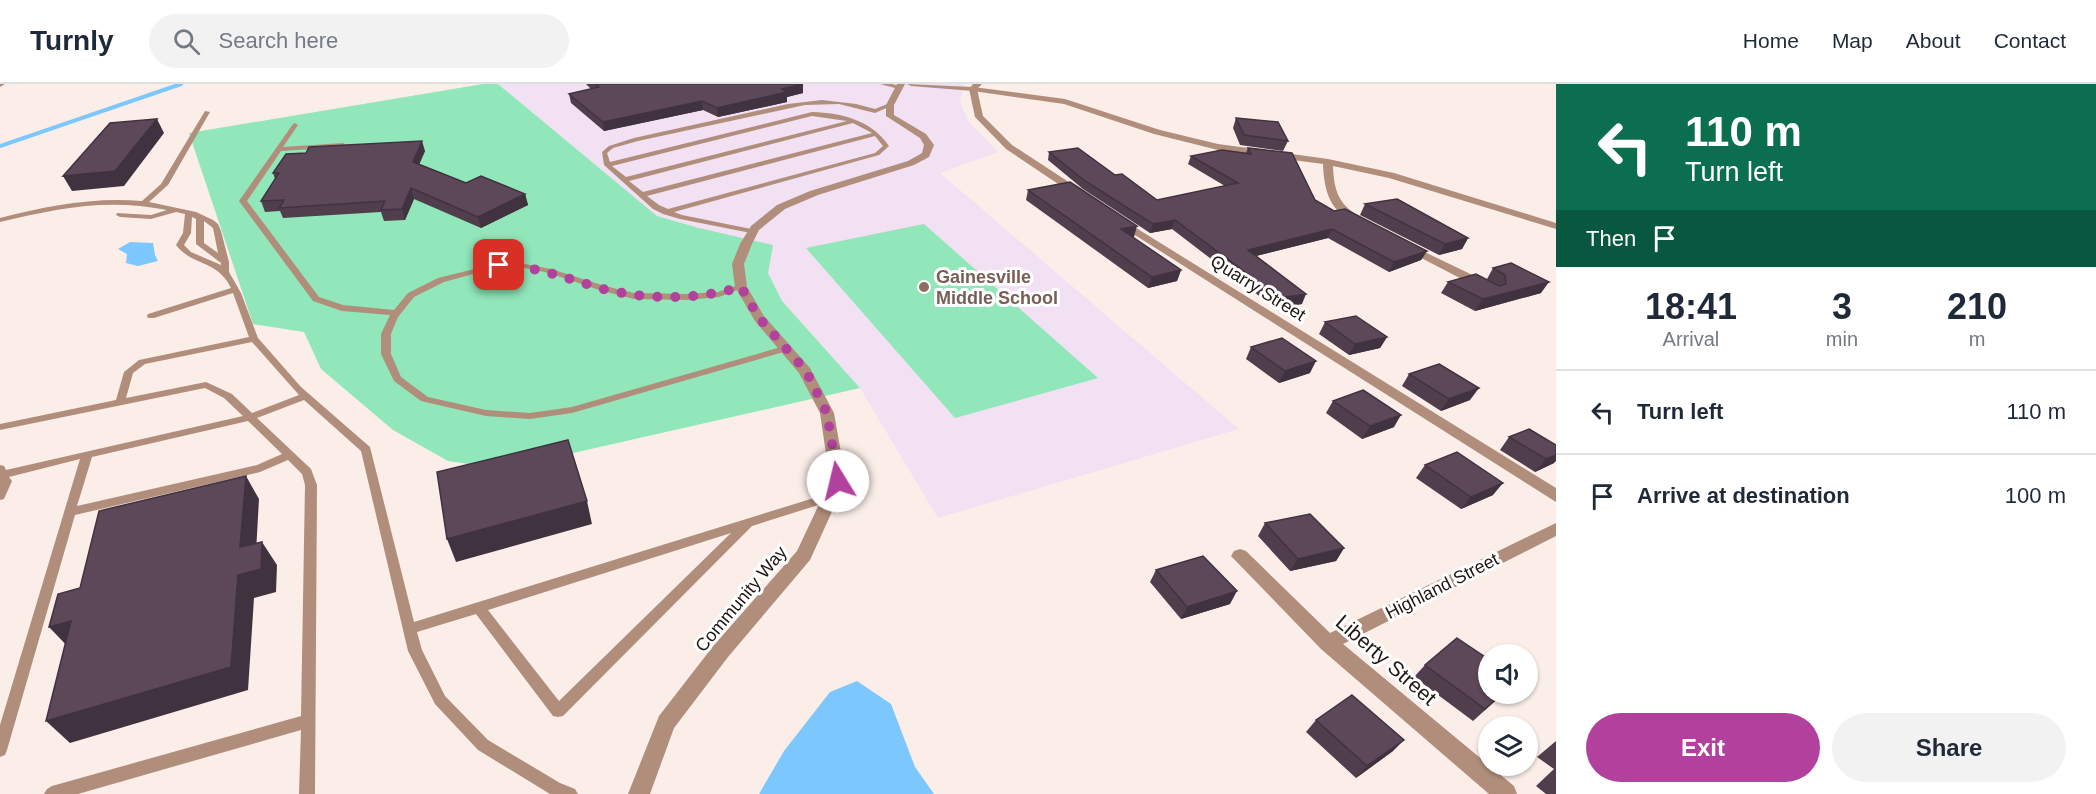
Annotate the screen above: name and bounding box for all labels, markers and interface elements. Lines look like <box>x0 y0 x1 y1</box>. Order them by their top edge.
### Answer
search box <box>149 14 569 68</box>
text: Turnly <box>30 25 113 56</box>
icon: search <box>170 25 203 58</box>
text: Search here <box>218 28 338 53</box>
text: Home <box>1743 29 1799 52</box>
text: Map <box>1832 29 1873 52</box>
text: About <box>1906 29 1961 52</box>
text: Contact <box>1994 29 2066 52</box>
icon: left <box>1586 108 1664 186</box>
text: 110 m <box>1685 108 1802 155</box>
text: Turn left <box>1685 157 1783 187</box>
icon: arrive <box>1648 222 1681 255</box>
text: Then <box>1586 226 1636 251</box>
pin <box>473 239 524 290</box>
icon: arrive <box>482 248 515 281</box>
street label: Quarry Street <box>1207 251 1309 325</box>
place label: Gainesville Middle School <box>936 267 1058 308</box>
marker: Gainesville Middle School <box>917 280 931 294</box>
text: 18:41 <box>1645 286 1737 327</box>
text: 3 <box>1832 286 1852 327</box>
text: 210 <box>1947 286 2007 327</box>
text: Arrival <box>1663 328 1719 350</box>
text: min <box>1826 328 1858 350</box>
text: m <box>1969 328 1985 350</box>
icon: left <box>1586 396 1619 429</box>
text: Turn left <box>1637 399 1723 424</box>
text: 110 m <box>2006 399 2066 424</box>
position arrow <box>806 449 870 513</box>
icon: arrive <box>1586 480 1619 513</box>
text: Arrive at destination <box>1637 483 1850 508</box>
text: 100 m <box>2005 483 2066 508</box>
street label: Community Way <box>691 542 791 656</box>
street label: Highland Street <box>1382 549 1502 623</box>
street label: Liberty Street <box>1332 610 1441 709</box>
map controls <box>1478 644 1538 776</box>
button: sound <box>1478 644 1538 704</box>
button: Exit <box>1586 713 1820 782</box>
button: Share <box>1832 713 2066 782</box>
button: layers <box>1478 716 1538 776</box>

